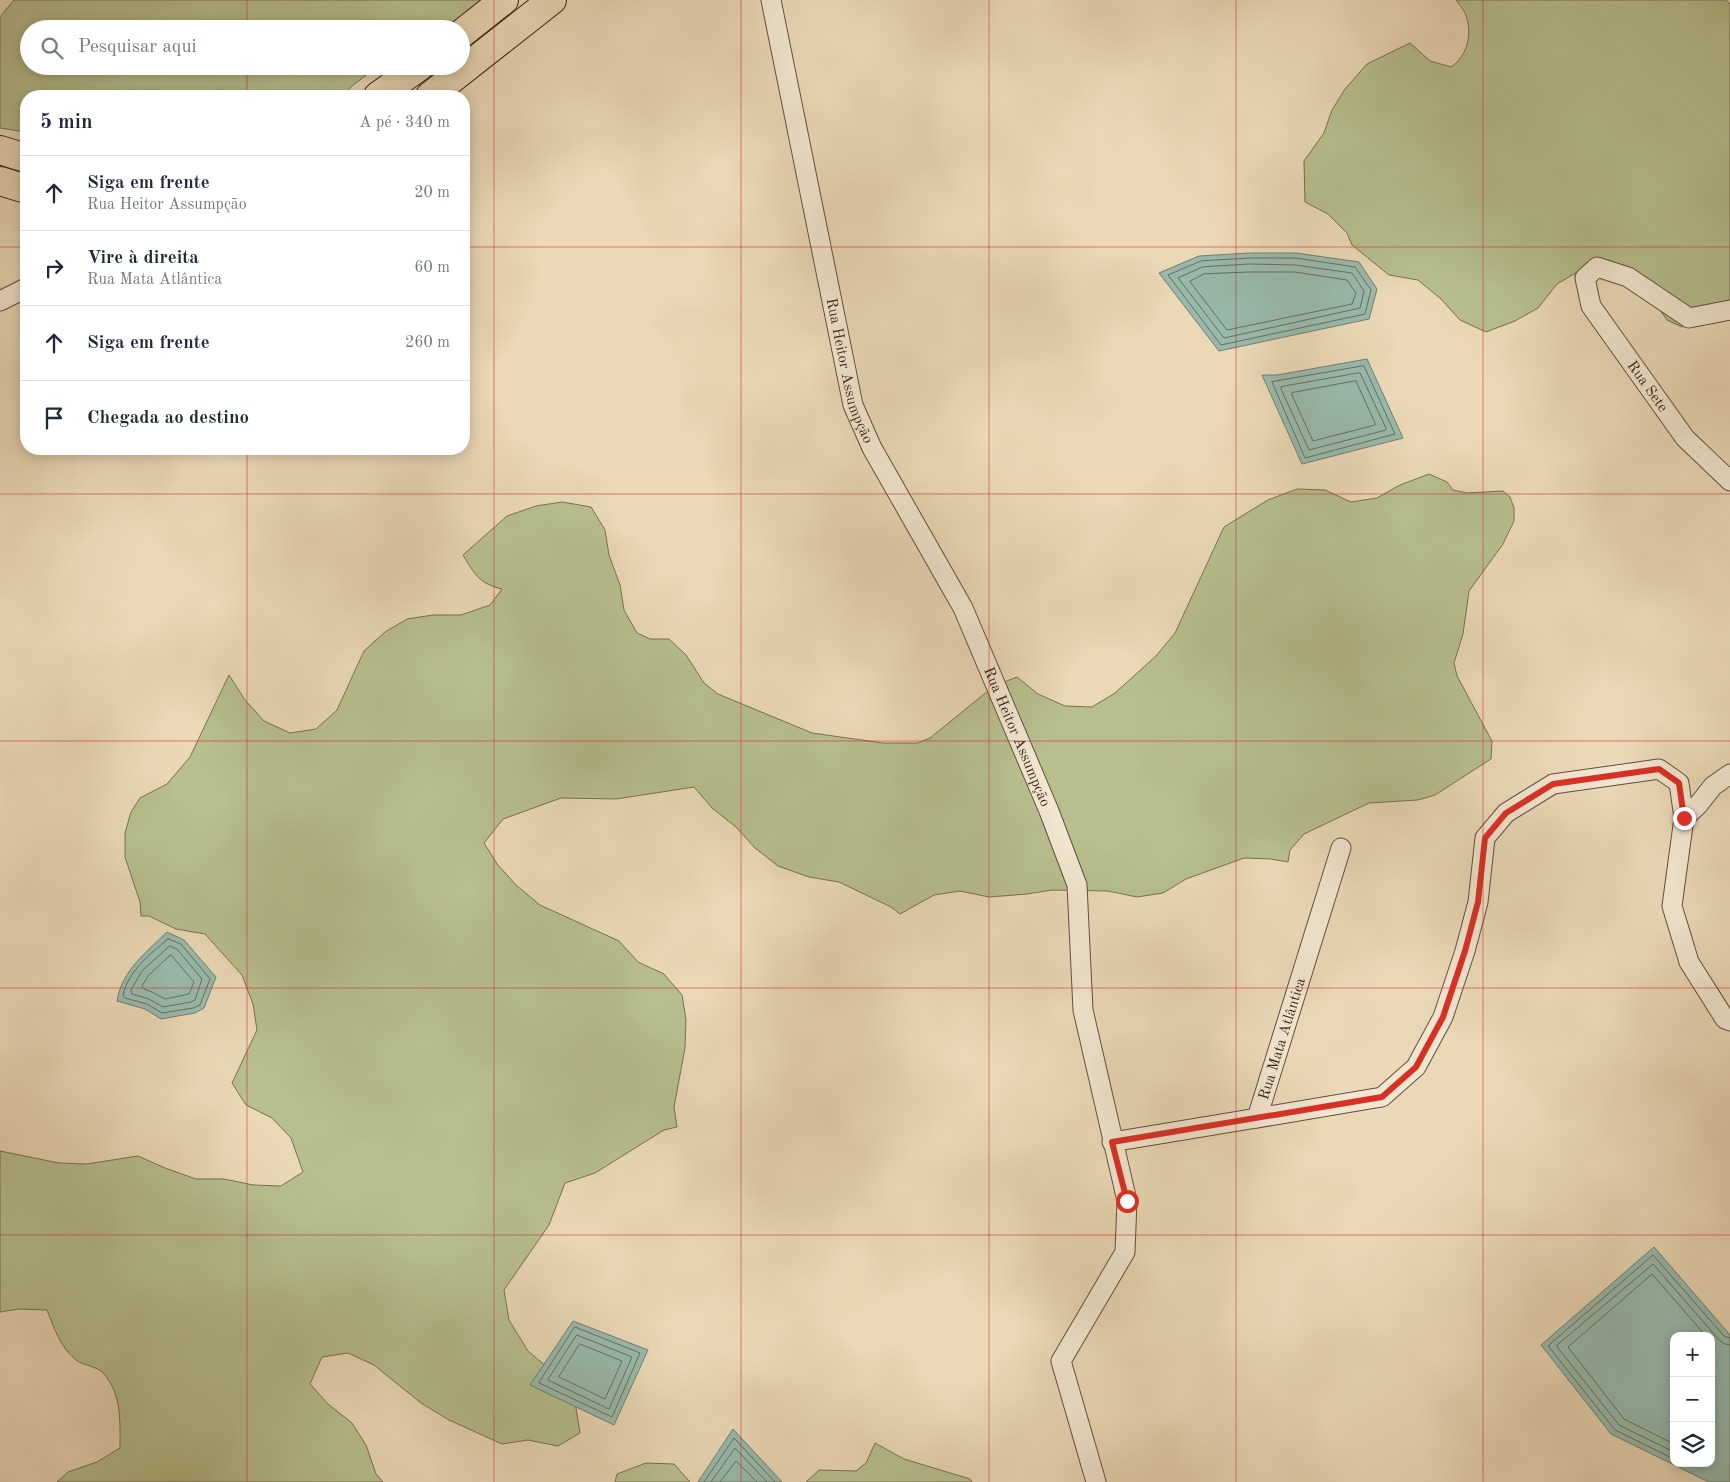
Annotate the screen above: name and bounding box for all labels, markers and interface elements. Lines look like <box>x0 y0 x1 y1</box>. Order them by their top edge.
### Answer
search box <box>20 20 470 75</box>
icon: search <box>38 34 66 62</box>
text: Pesquisar aqui <box>78 38 197 57</box>
text: 5 min <box>40 112 93 133</box>
text: A pé · 340 m <box>359 115 450 131</box>
text: Siga em frente <box>87 174 210 193</box>
icon: ahead <box>40 179 68 207</box>
text: 20 m <box>414 185 450 201</box>
text: Rua Heitor Assumpção <box>87 197 247 213</box>
text: Vire à direita <box>87 249 199 268</box>
icon: right <box>40 254 68 282</box>
text: 60 m <box>414 260 450 276</box>
text: Rua Mata Atlântica <box>87 272 222 288</box>
street label: Rua Heitor Assumpção <box>823 297 875 446</box>
icon: ahead <box>40 329 68 357</box>
text: Siga em frente <box>87 334 210 353</box>
text: 260 m <box>405 335 450 351</box>
street label: Rua Sete <box>1624 359 1670 415</box>
icon: arrive <box>40 404 68 432</box>
text: Chegada ao destino <box>87 409 249 428</box>
street label: Rua Heitor Assumpção <box>980 665 1052 809</box>
route end <box>1673 807 1696 830</box>
street label: Rua Mata Atlântica <box>1257 976 1309 1102</box>
route start <box>1116 1190 1139 1213</box>
map controls <box>1670 1332 1715 1467</box>
button: + <box>1670 1332 1715 1377</box>
button: − <box>1670 1377 1715 1422</box>
button: layers <box>1670 1422 1715 1467</box>

